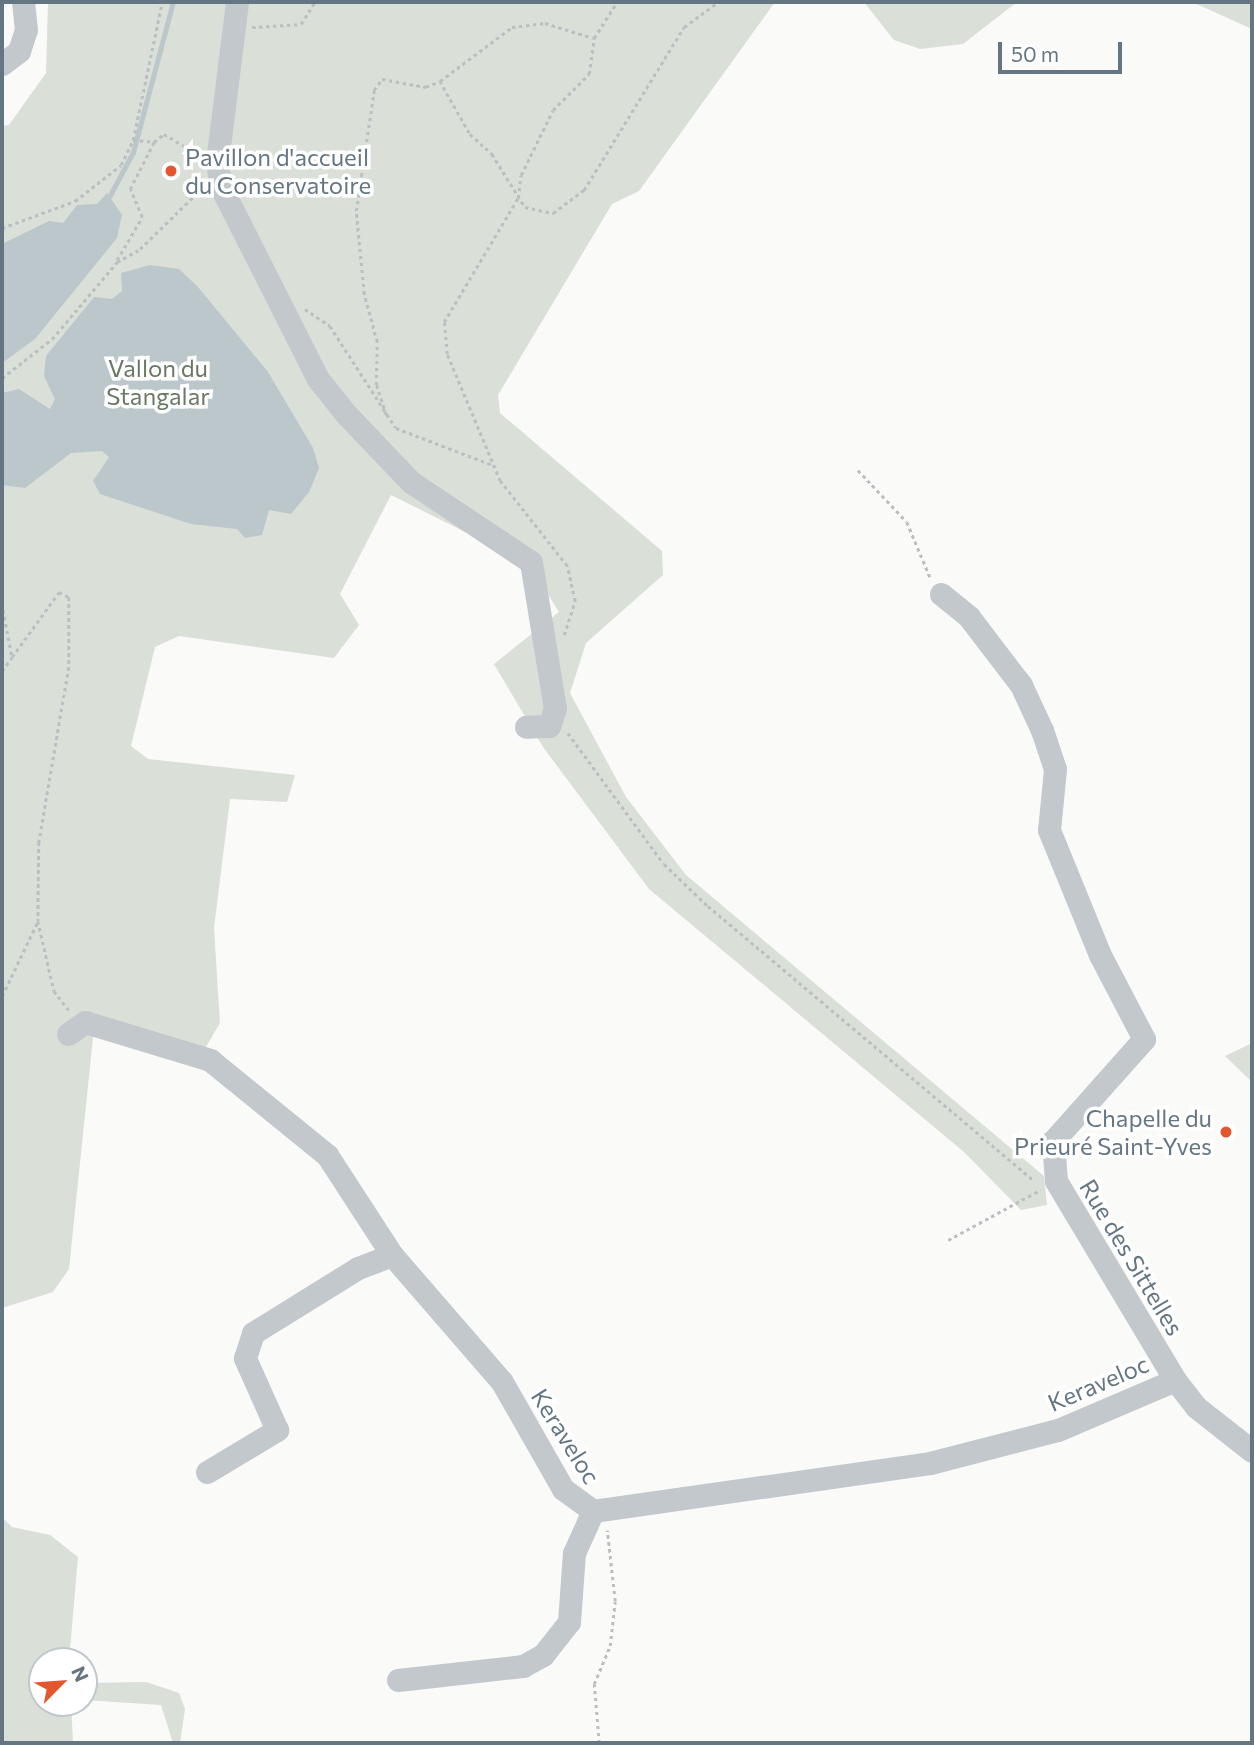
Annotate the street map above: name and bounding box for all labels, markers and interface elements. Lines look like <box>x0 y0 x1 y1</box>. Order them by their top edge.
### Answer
scale bar <box>1002 28 1126 72</box>
text: 50 m <box>1011 41 1059 66</box>
place label: Pavillon d'accueil du Conservatoire <box>185 143 371 199</box>
marker: Pavillon d'accueil du Conservatoire <box>163 163 179 179</box>
park label: Vallon du Stangalar <box>106 354 210 410</box>
place label: Chapelle du Prieuré Saint-Yves <box>1014 1104 1212 1160</box>
marker: Chapelle du Prieuré Saint-Yves <box>1218 1124 1234 1140</box>
street label: Rue des Sittelles <box>1074 1174 1190 1340</box>
street label: Keraveloc <box>1043 1349 1153 1417</box>
street label: Keraveloc <box>526 1383 606 1489</box>
north arrow <box>28 1647 98 1717</box>
text: N <box>67 1662 94 1685</box>

